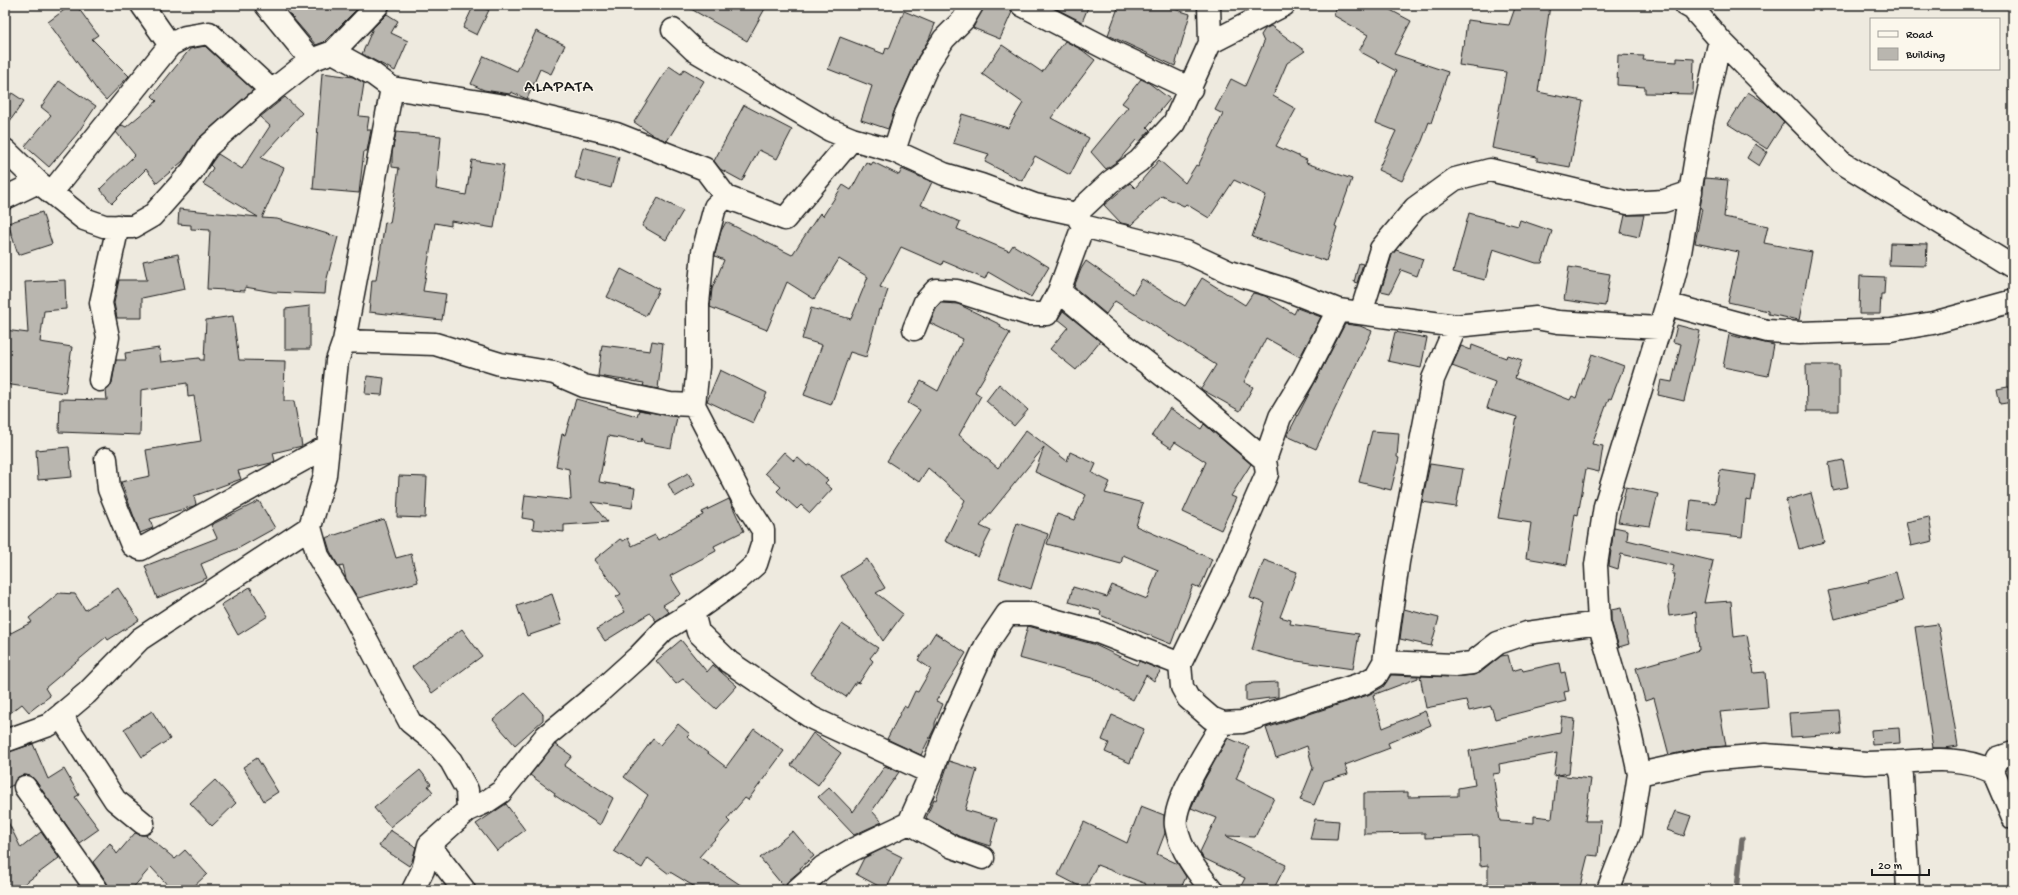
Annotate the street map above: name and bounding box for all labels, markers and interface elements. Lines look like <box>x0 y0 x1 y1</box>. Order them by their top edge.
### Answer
legend <box>1870 18 2000 70</box>
text: Road <box>1906 29 1933 43</box>
text: Building <box>1905 49 1945 63</box>
district label: ALAPATA <box>524 78 594 98</box>
scale bar <box>1872 851 1929 877</box>
text: 20 m <box>1878 860 1903 874</box>

